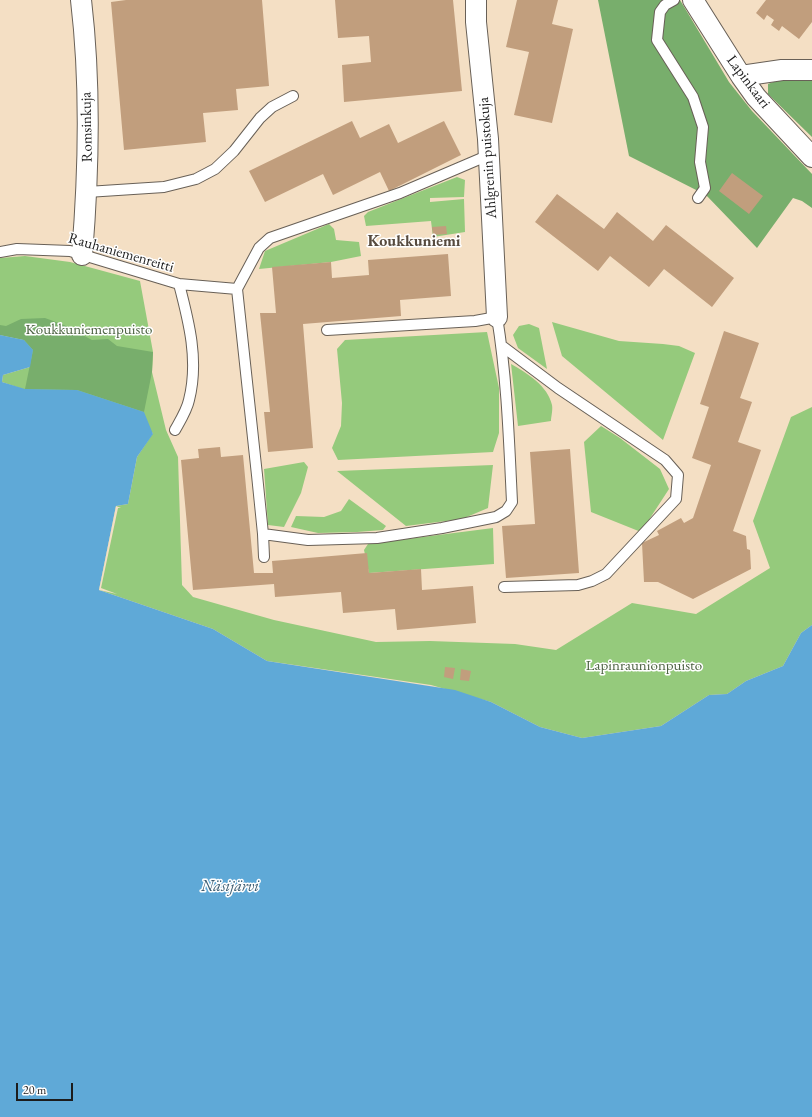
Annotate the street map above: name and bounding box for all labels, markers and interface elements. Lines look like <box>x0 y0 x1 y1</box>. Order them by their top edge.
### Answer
street label: Lapinkaari <box>722 52 774 112</box>
street label: Romsinkuja <box>77 92 97 162</box>
street label: Ahlgrenin puistokuja <box>475 97 501 219</box>
street label: Rauhaniemenreitti <box>66 229 176 277</box>
district label: Koukkuniemi <box>367 232 461 252</box>
park label: Koukkuniemenpuisto <box>26 321 152 339</box>
park label: Lapinraunionpuisto <box>586 657 702 675</box>
water label: Näsijärvi <box>201 877 259 897</box>
scale bar <box>18 1075 75 1101</box>
text: 20 m <box>23 1082 46 1098</box>

